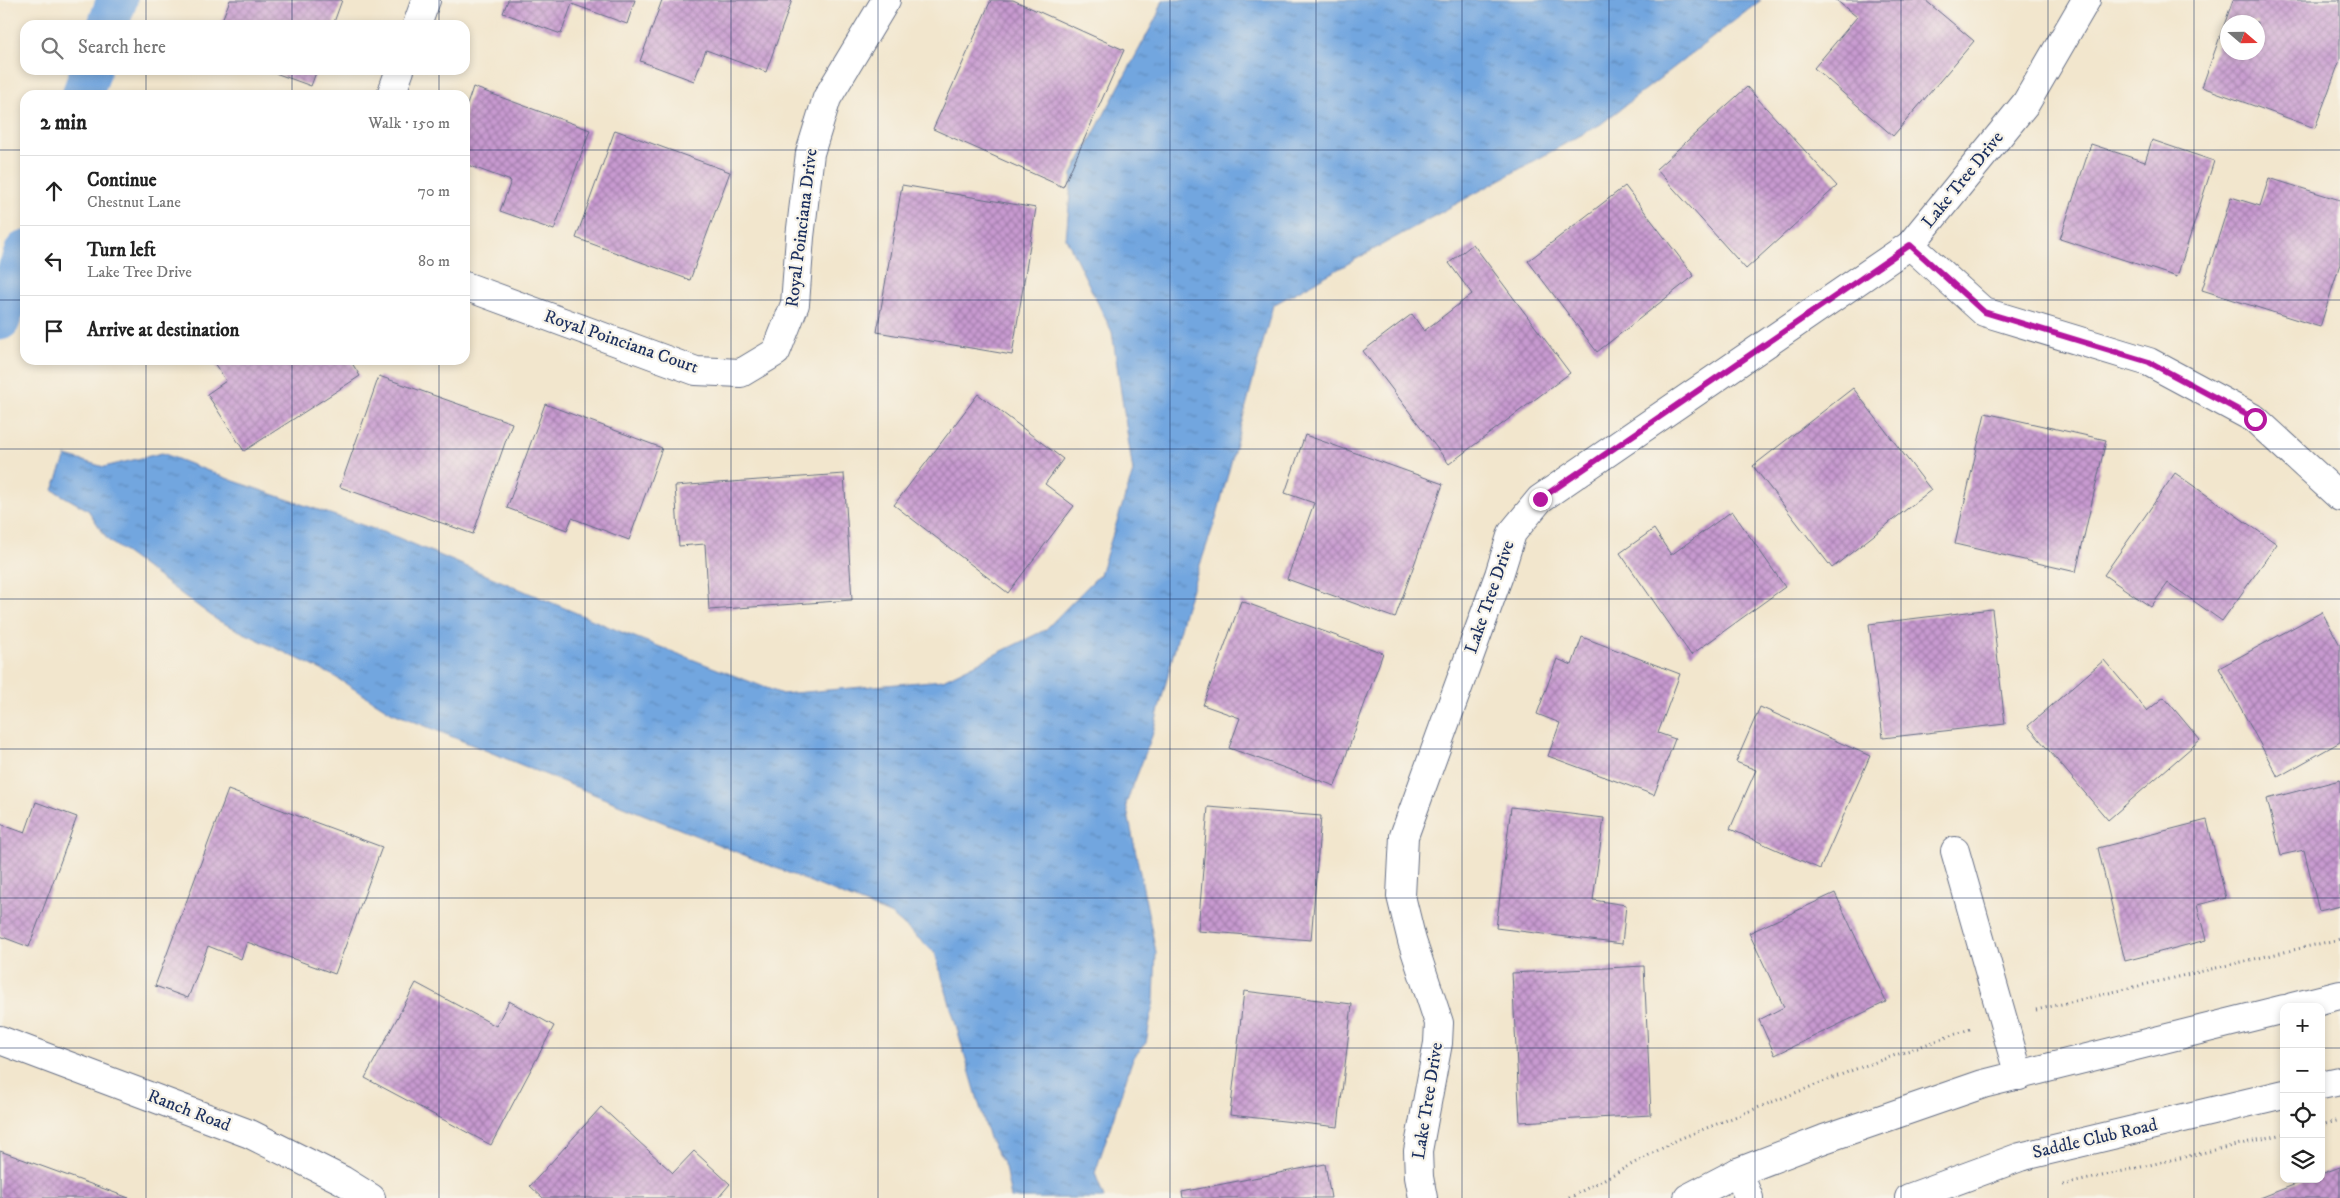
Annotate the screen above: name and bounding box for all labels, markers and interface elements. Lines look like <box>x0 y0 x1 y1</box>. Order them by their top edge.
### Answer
north arrow <box>2220 15 2265 60</box>
search box <box>20 20 470 75</box>
icon: search <box>38 34 66 62</box>
text: Search here <box>78 36 166 59</box>
text: 2 min <box>40 110 87 136</box>
text: Walk · 150 m <box>368 113 450 133</box>
street label: Lake Tree Drive <box>1917 127 2009 233</box>
street label: Royal Poinciana Drive <box>781 147 823 309</box>
text: Continue <box>87 169 157 192</box>
icon: ahead <box>40 177 68 205</box>
text: 70 m <box>418 181 450 201</box>
text: Chestnut Lane <box>87 192 181 212</box>
text: Turn left <box>87 239 156 262</box>
icon: left <box>40 247 68 275</box>
text: 80 m <box>418 251 450 271</box>
text: Lake Tree Drive <box>87 262 192 282</box>
street label: Royal Poinciana Court <box>541 305 701 379</box>
icon: arrive <box>40 317 68 345</box>
text: Arrive at destination <box>87 319 239 342</box>
route start <box>2244 408 2267 431</box>
route end <box>1529 488 1552 511</box>
street label: Lake Tree Drive <box>1460 538 1520 656</box>
map controls <box>2280 1003 2325 1183</box>
button: + <box>2280 1003 2325 1048</box>
street label: Lake Tree Drive <box>1408 1041 1448 1161</box>
button: − <box>2280 1048 2325 1093</box>
street label: Ranch Road <box>144 1085 234 1137</box>
button: locate <box>2280 1093 2325 1138</box>
street label: Saddle Club Road <box>2031 1114 2159 1164</box>
button: layers <box>2280 1138 2325 1183</box>

